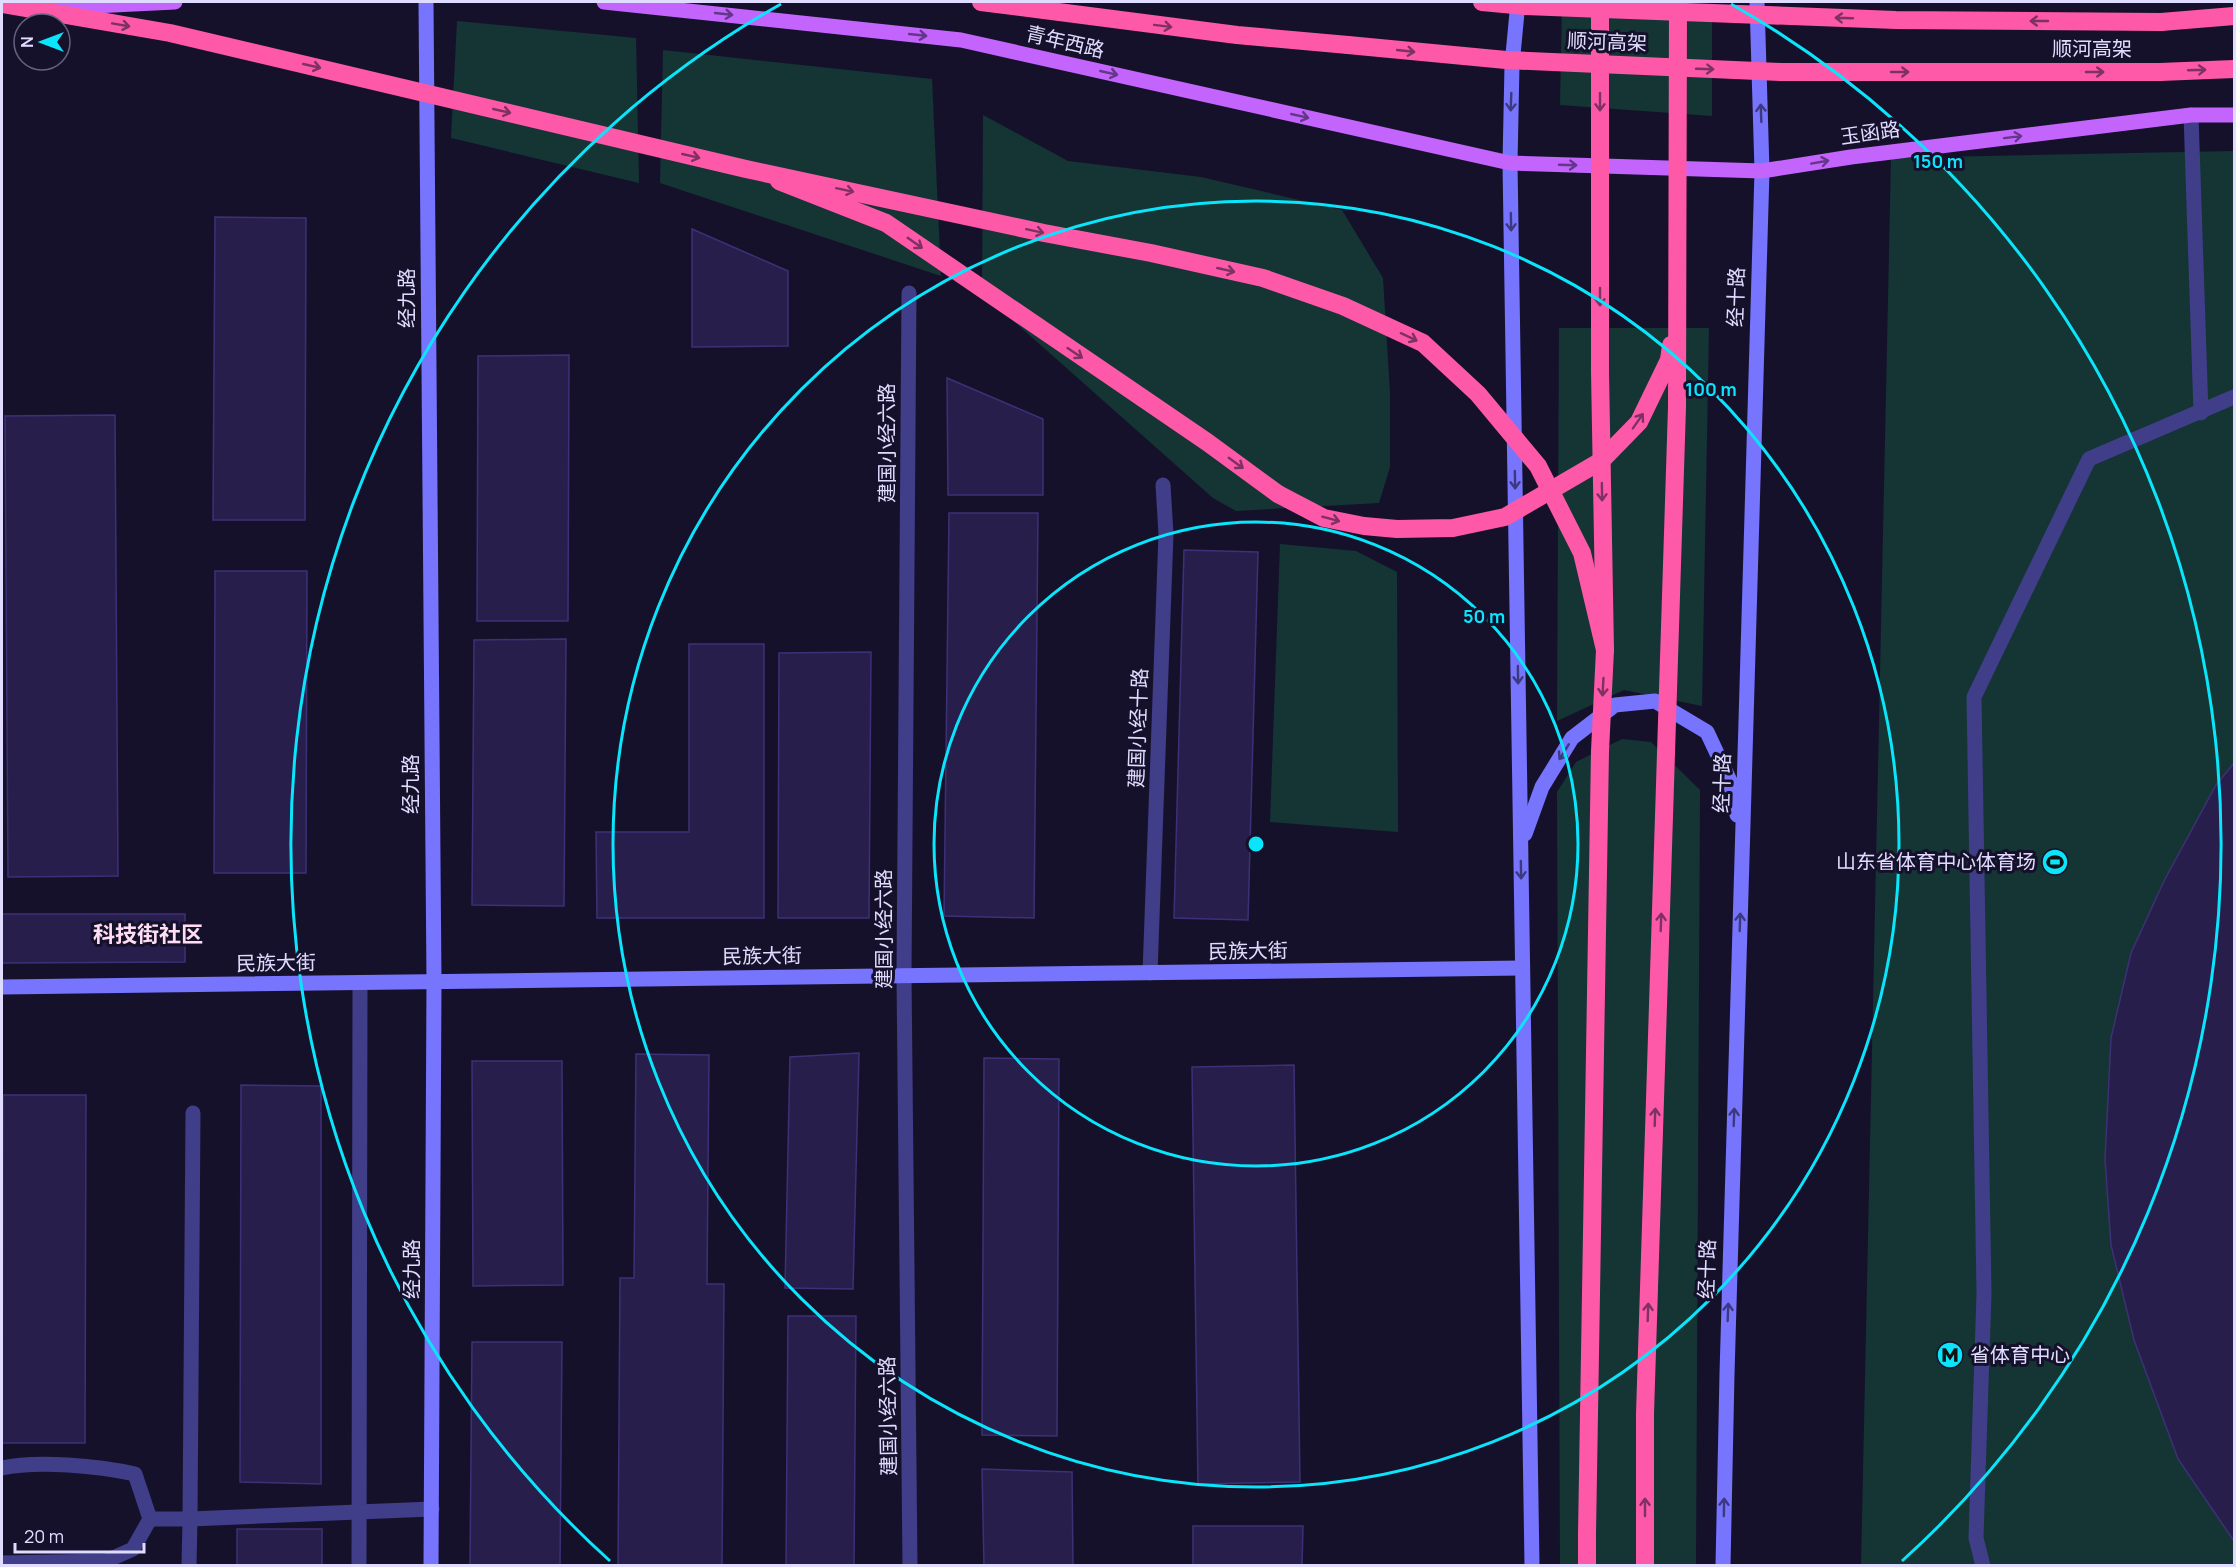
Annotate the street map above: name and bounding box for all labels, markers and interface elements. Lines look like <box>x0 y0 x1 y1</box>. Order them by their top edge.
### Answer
one-way arrow <box>714 9 734 20</box>
north arrow <box>12 12 72 72</box>
one-way arrow <box>1835 13 1855 24</box>
one-way arrow <box>2030 16 2050 27</box>
one-way arrow <box>111 19 131 30</box>
street label: 青年西路 <box>1023 19 1107 64</box>
one-way arrow <box>1153 20 1173 31</box>
street label: 顺河高架 <box>1567 27 1647 56</box>
one-way arrow <box>908 30 928 41</box>
street label: 顺河高架 <box>2052 35 2132 62</box>
text: N <box>16 36 38 48</box>
one-way arrow <box>1395 46 1415 57</box>
one-way arrow <box>302 61 321 73</box>
one-way arrow <box>1695 63 1715 74</box>
one-way arrow <box>2187 65 2207 76</box>
one-way arrow <box>1890 66 1910 78</box>
one-way arrow <box>2085 66 2105 78</box>
one-way arrow <box>1099 68 1119 79</box>
one-way arrow <box>1506 91 1517 111</box>
one-way arrow <box>1594 92 1606 111</box>
one-way arrow <box>1755 104 1766 124</box>
one-way arrow <box>492 105 511 117</box>
one-way arrow <box>1289 111 1309 122</box>
street label: 玉函路 <box>1838 115 1902 150</box>
one-way arrow <box>2003 131 2023 142</box>
text: 150 m <box>1913 149 1963 173</box>
one-way arrow <box>682 150 701 162</box>
one-way arrow <box>1810 156 1829 167</box>
one-way arrow <box>1558 160 1578 171</box>
one-way arrow <box>834 185 854 196</box>
one-way arrow <box>1505 211 1516 231</box>
one-way arrow <box>1025 226 1045 237</box>
one-way arrow <box>906 237 922 249</box>
one-way arrow <box>1216 265 1236 276</box>
street label: 经十路 <box>1721 267 1750 327</box>
street label: 经九路 <box>393 268 420 328</box>
one-way arrow <box>1594 287 1606 306</box>
one-way arrow <box>1400 331 1418 343</box>
one-way arrow <box>1067 347 1083 359</box>
text: 100 m <box>1685 377 1737 401</box>
street label: 建国小经六路 <box>873 383 900 503</box>
one-way arrow <box>1632 413 1644 430</box>
one-way arrow <box>1228 457 1244 469</box>
one-way arrow <box>1509 469 1521 489</box>
one-way arrow <box>1596 481 1608 501</box>
one-way arrow <box>1321 513 1340 525</box>
text: 50 m <box>1463 604 1505 628</box>
one-way arrow <box>1512 664 1524 684</box>
street label: 建国小经十路 <box>1122 668 1153 788</box>
one-way arrow <box>1597 676 1608 696</box>
one-way arrow <box>1558 743 1570 760</box>
street label: 经十路 <box>1707 753 1736 813</box>
street label: 经九路 <box>397 754 424 814</box>
centre of rings <box>1246 834 1266 854</box>
sports icon: 山东省体育中心体育场 <box>2040 847 2070 877</box>
place label: 山东省体育中心体育场 <box>1836 848 2036 875</box>
one-way arrow <box>1515 859 1527 879</box>
street label: 建国小经六路 <box>870 869 897 989</box>
one-way arrow <box>1655 913 1666 933</box>
one-way arrow <box>1734 913 1746 933</box>
district label: 科技街社区 <box>93 919 203 949</box>
street label: 民族大街 <box>1208 936 1288 965</box>
street label: 民族大街 <box>722 941 802 970</box>
street label: 民族大街 <box>236 948 316 977</box>
one-way arrow <box>1649 1108 1660 1128</box>
one-way arrow <box>1729 1108 1740 1128</box>
street label: 经九路 <box>398 1239 425 1299</box>
street label: 经十路 <box>1692 1239 1721 1299</box>
one-way arrow <box>1643 1303 1654 1323</box>
one-way arrow <box>1723 1303 1734 1323</box>
metro station icon: 省体育中心 <box>1935 1340 1965 1370</box>
place label: 省体育中心 <box>1970 1341 2070 1368</box>
street label: 建国小经六路 <box>873 1356 902 1476</box>
one-way arrow <box>1639 1498 1651 1517</box>
one-way arrow <box>1719 1498 1730 1518</box>
scale bar <box>15 1516 144 1554</box>
text: 20 m <box>24 1524 64 1548</box>

